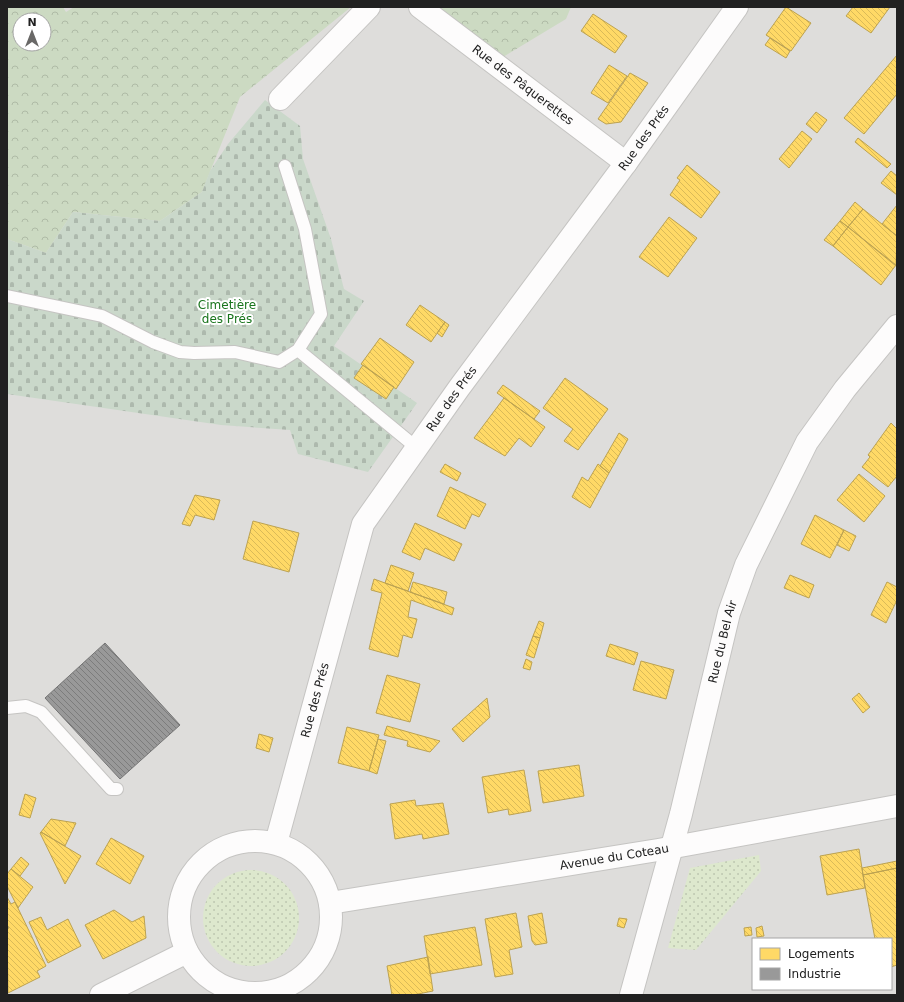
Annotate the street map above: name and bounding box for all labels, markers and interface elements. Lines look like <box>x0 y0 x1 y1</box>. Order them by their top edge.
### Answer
north arrow <box>12 12 52 52</box>
text: N <box>27 16 37 29</box>
street label: Rue des Pâquerettes <box>469 42 576 128</box>
street label: Rue des Prés <box>616 103 672 173</box>
park label: Cimetière des Prés <box>198 298 256 326</box>
street label: Rue des Prés <box>423 363 480 434</box>
street label: Rue du Bel Air <box>705 598 740 685</box>
street label: Rue des Prés <box>298 661 332 739</box>
street label: Avenue du Coteau <box>559 841 670 873</box>
legend <box>752 938 892 990</box>
text: Logements <box>788 947 854 961</box>
text: Industrie <box>788 967 841 981</box>

